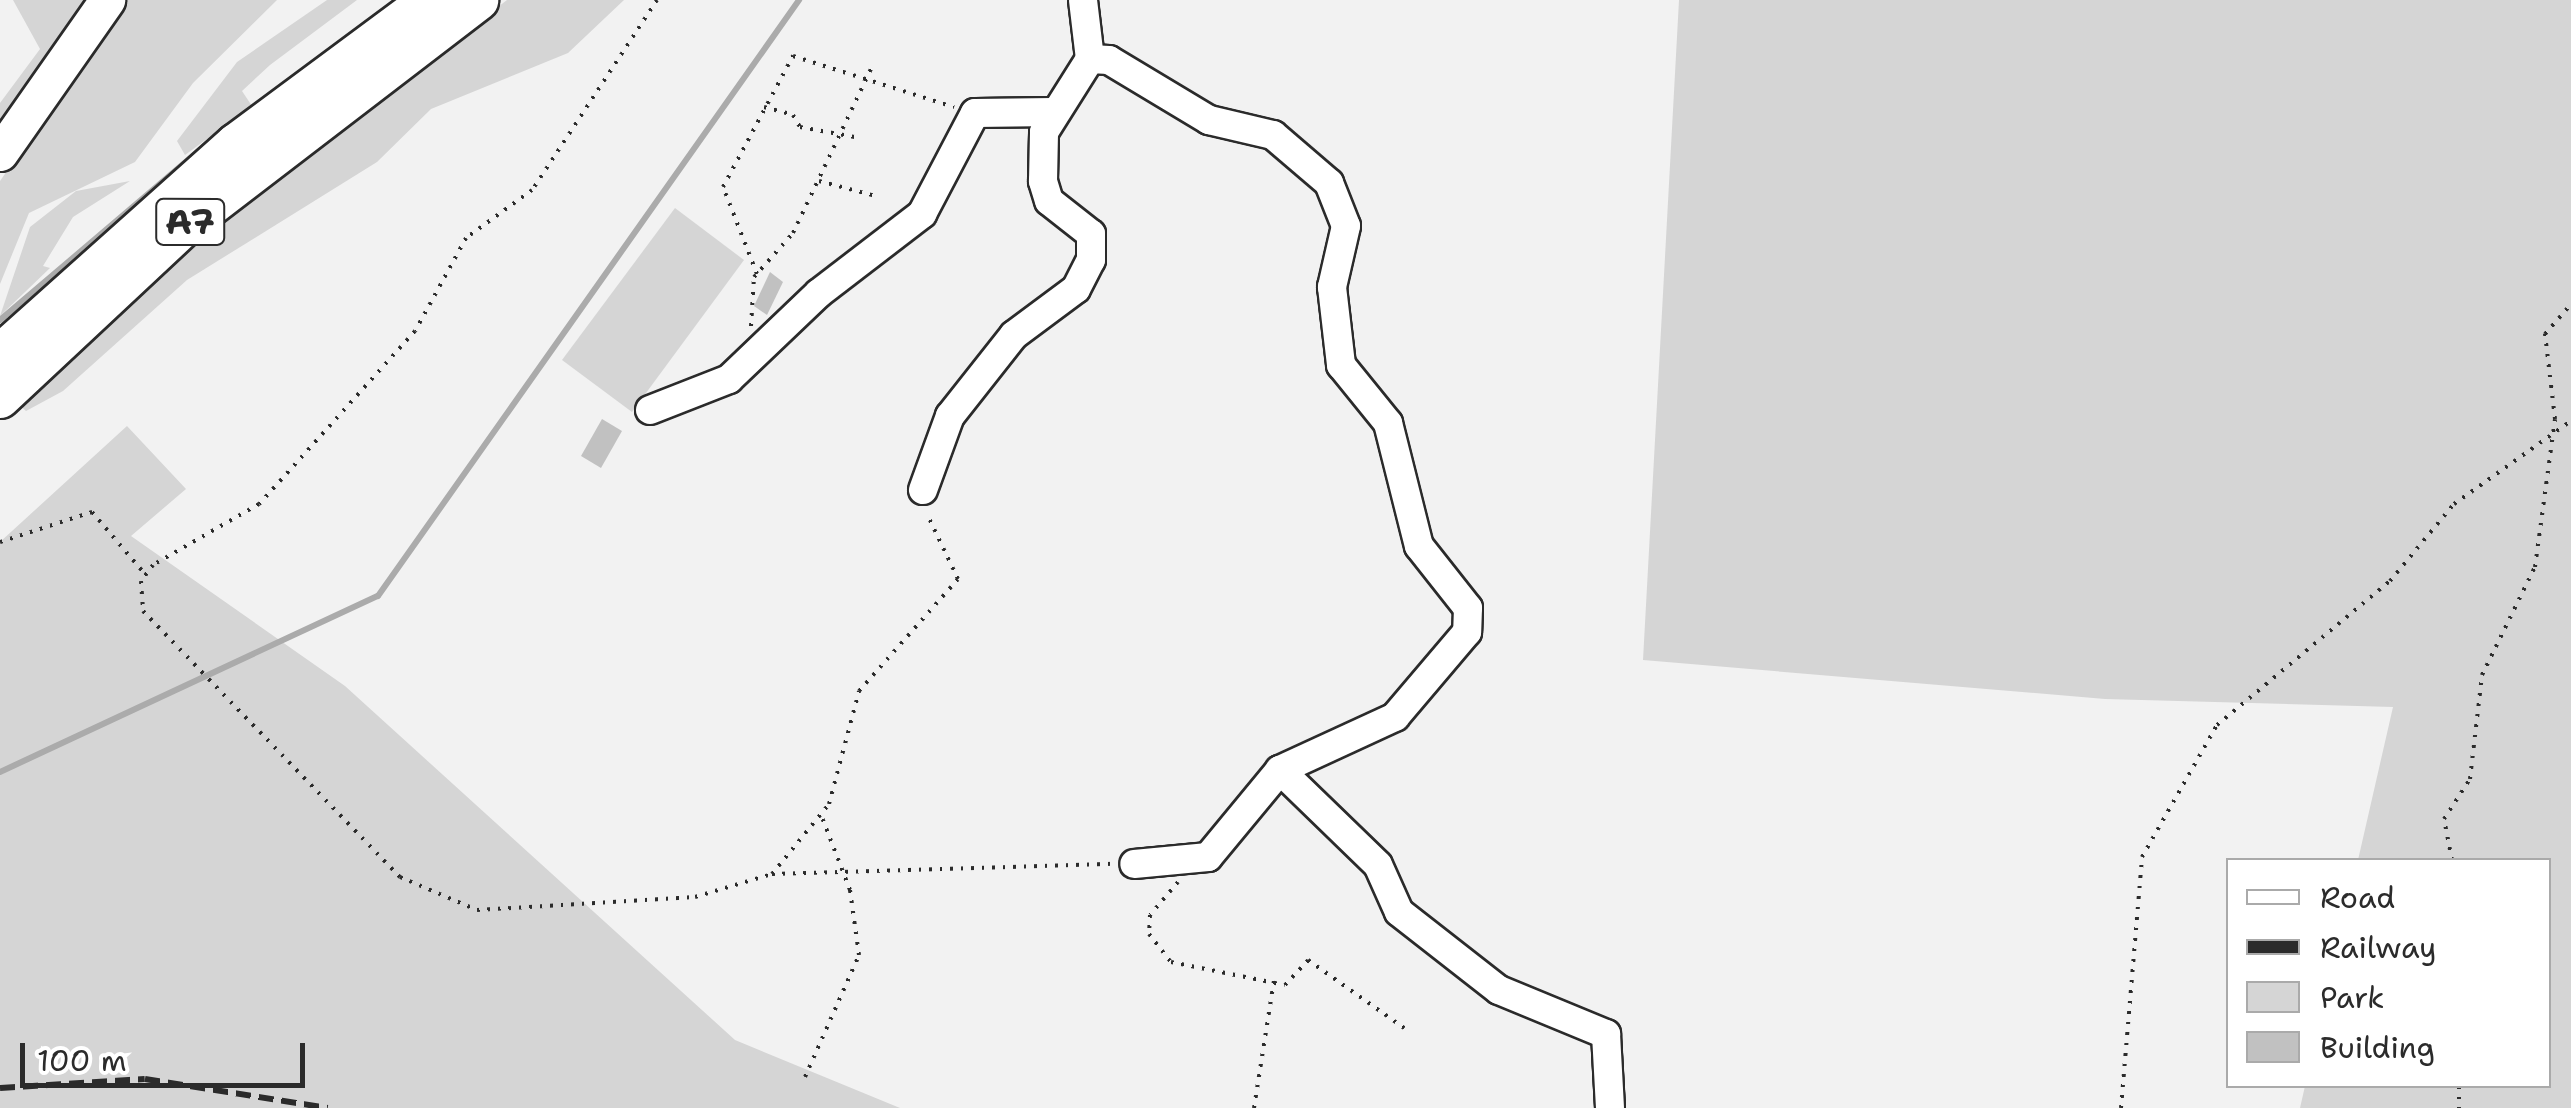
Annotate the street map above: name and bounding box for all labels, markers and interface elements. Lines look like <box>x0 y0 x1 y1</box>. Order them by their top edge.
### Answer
road number: A7 <box>155 192 225 252</box>
legend <box>2226 858 2551 1088</box>
text: Road <box>2320 877 2395 918</box>
text: Railway <box>2320 927 2436 968</box>
text: Park <box>2320 977 2384 1018</box>
scale bar <box>25 1023 310 1085</box>
text: Building <box>2320 1027 2435 1068</box>
text: 100 m <box>37 1040 127 1081</box>

